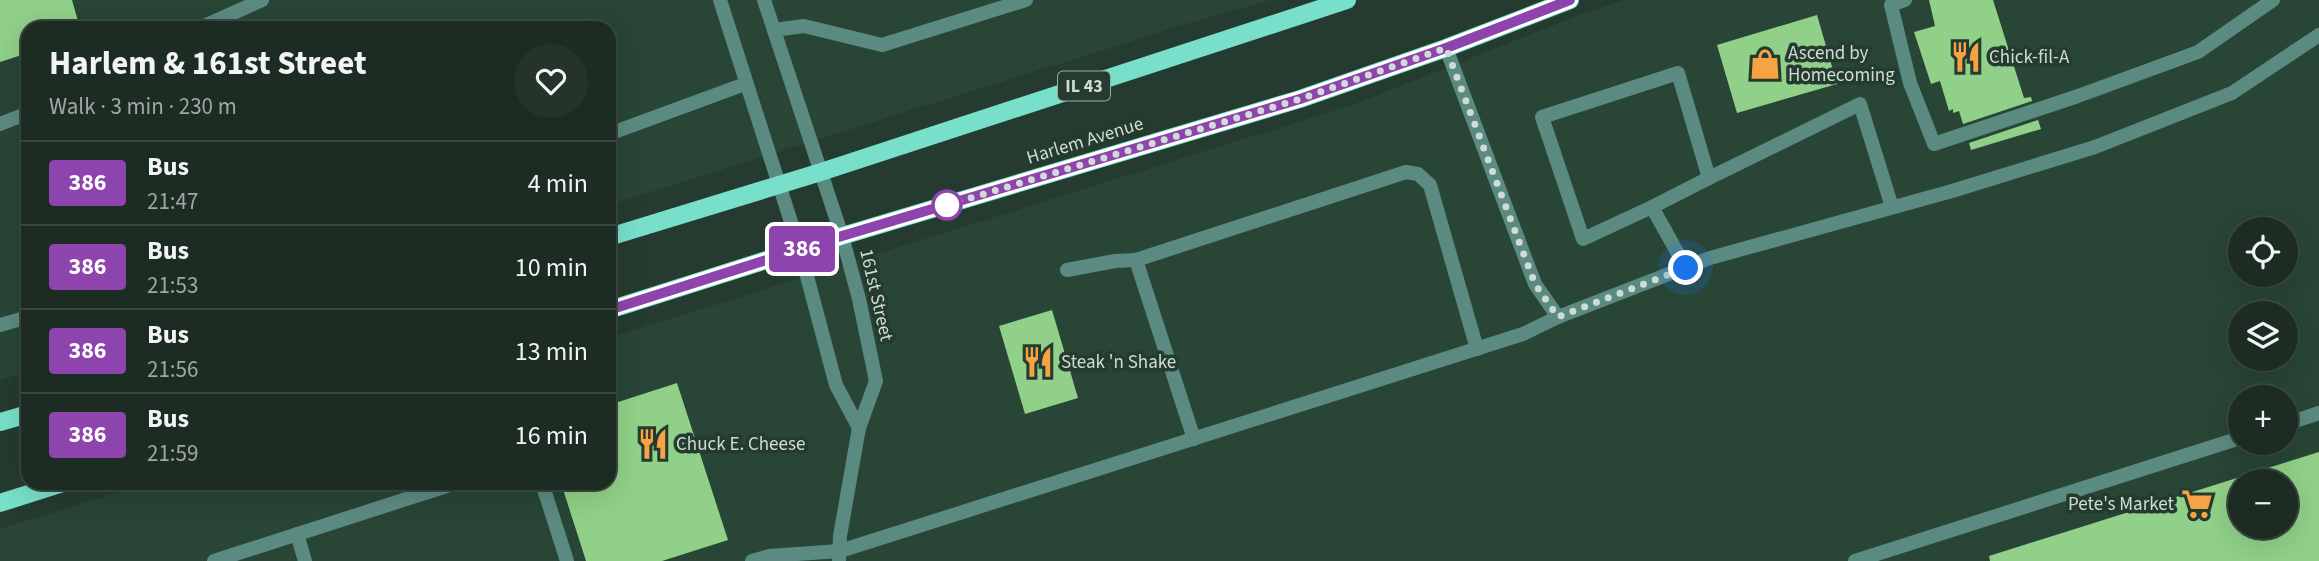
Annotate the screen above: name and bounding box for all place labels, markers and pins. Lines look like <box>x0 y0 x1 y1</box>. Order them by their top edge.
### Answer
place label: Ascend by Homecoming <box>1788 40 1895 89</box>
restaurant icon: Chick-fil-A <box>1949 40 1983 74</box>
place label: Chick-fil-A <box>1989 44 2070 71</box>
shop icon: Ascend by Homecoming <box>1748 47 1782 81</box>
unlabelled marker <box>932 190 962 220</box>
restaurant icon: Steak 'n Shake <box>1021 345 1055 379</box>
place label: Steak 'n Shake <box>1061 349 1176 376</box>
restaurant icon: Chuck E. Cheese <box>636 427 670 461</box>
place label: Chuck E. Cheese <box>676 431 805 458</box>
supermarket icon: Pete's Market <box>2180 487 2214 521</box>
place label: Pete's Market <box>2068 491 2175 518</box>

